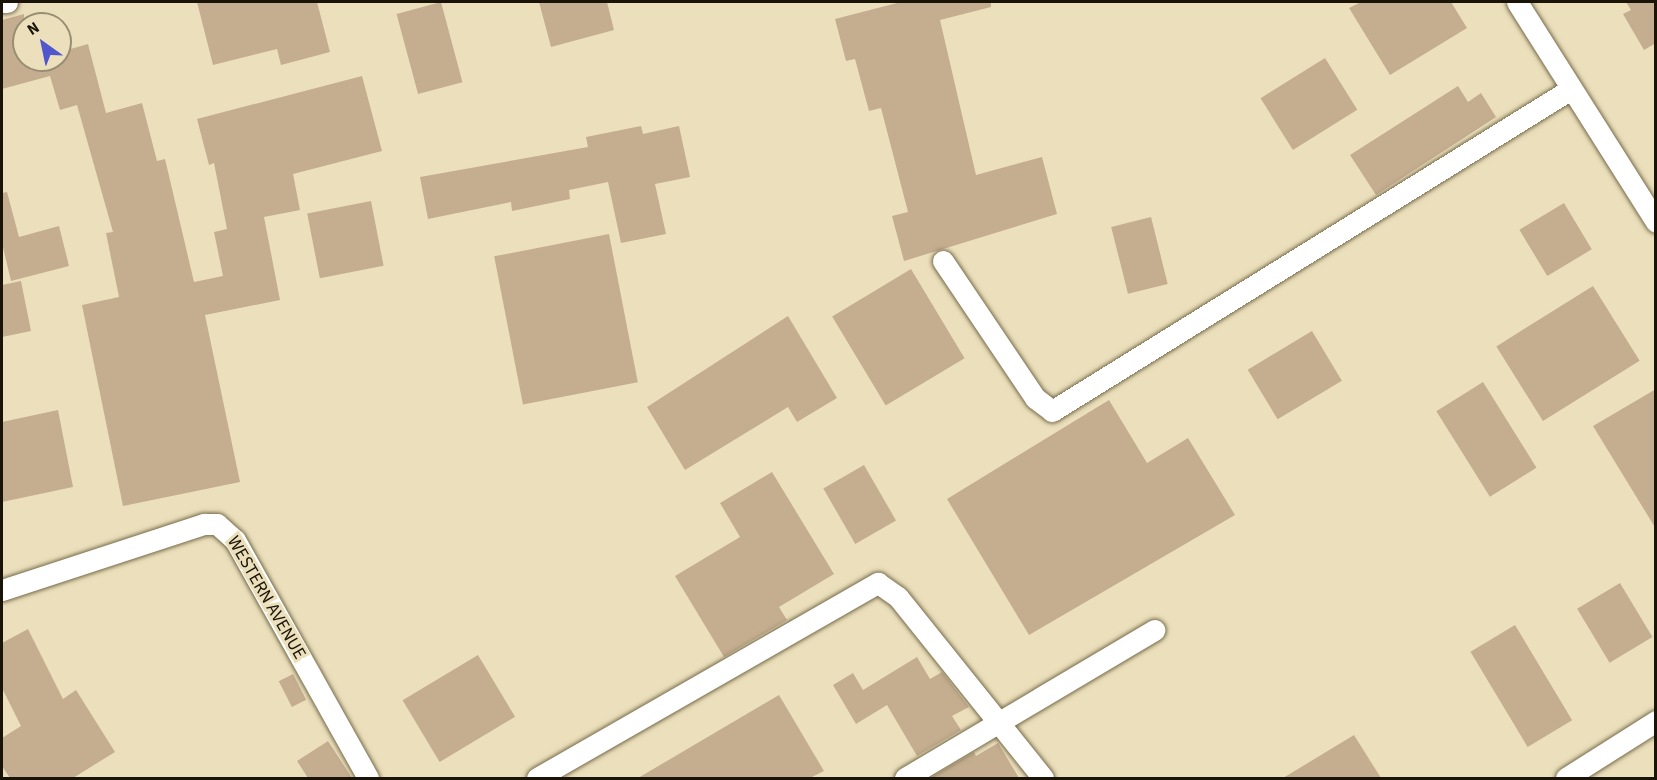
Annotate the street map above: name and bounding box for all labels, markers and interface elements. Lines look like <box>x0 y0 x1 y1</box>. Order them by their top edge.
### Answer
north arrow <box>12 12 72 72</box>
text: N <box>23 16 44 41</box>
street label: WESTERN AVENUE <box>222 533 310 663</box>

